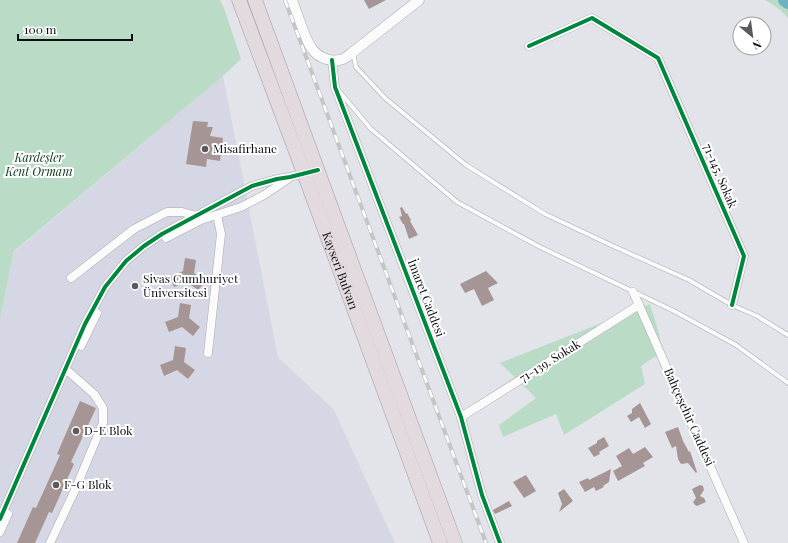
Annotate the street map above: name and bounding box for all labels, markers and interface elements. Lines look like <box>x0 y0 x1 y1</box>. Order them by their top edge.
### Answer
scale bar <box>18 16 132 42</box>
north arrow <box>732 16 772 56</box>
text: 100 m <box>24 21 57 37</box>
text: N <box>750 37 764 54</box>
place label: Misafirhane <box>213 140 277 156</box>
street label: 71-145. Sokak <box>700 141 742 211</box>
marker: Misafirhane <box>200 144 210 154</box>
park label: Kardeşler Kent Ormanı <box>4 149 73 179</box>
street label: Kayseri Bulvarı <box>319 229 363 312</box>
street label: İmaret Caddesi <box>405 256 449 339</box>
place label: Sivas Cumhuriyet Üniversitesi <box>143 270 239 300</box>
marker: Sivas Cumhuriyet Üniversitesi <box>130 281 140 291</box>
street label: 71-139. Sokak <box>516 335 583 385</box>
street label: Bahçeşehir Caddesi <box>661 365 719 469</box>
place label: D-E Blok <box>84 422 133 438</box>
marker: D-E Blok <box>71 426 81 436</box>
place label: F-G Blok <box>64 476 112 492</box>
marker: F-G Blok <box>51 480 61 490</box>

